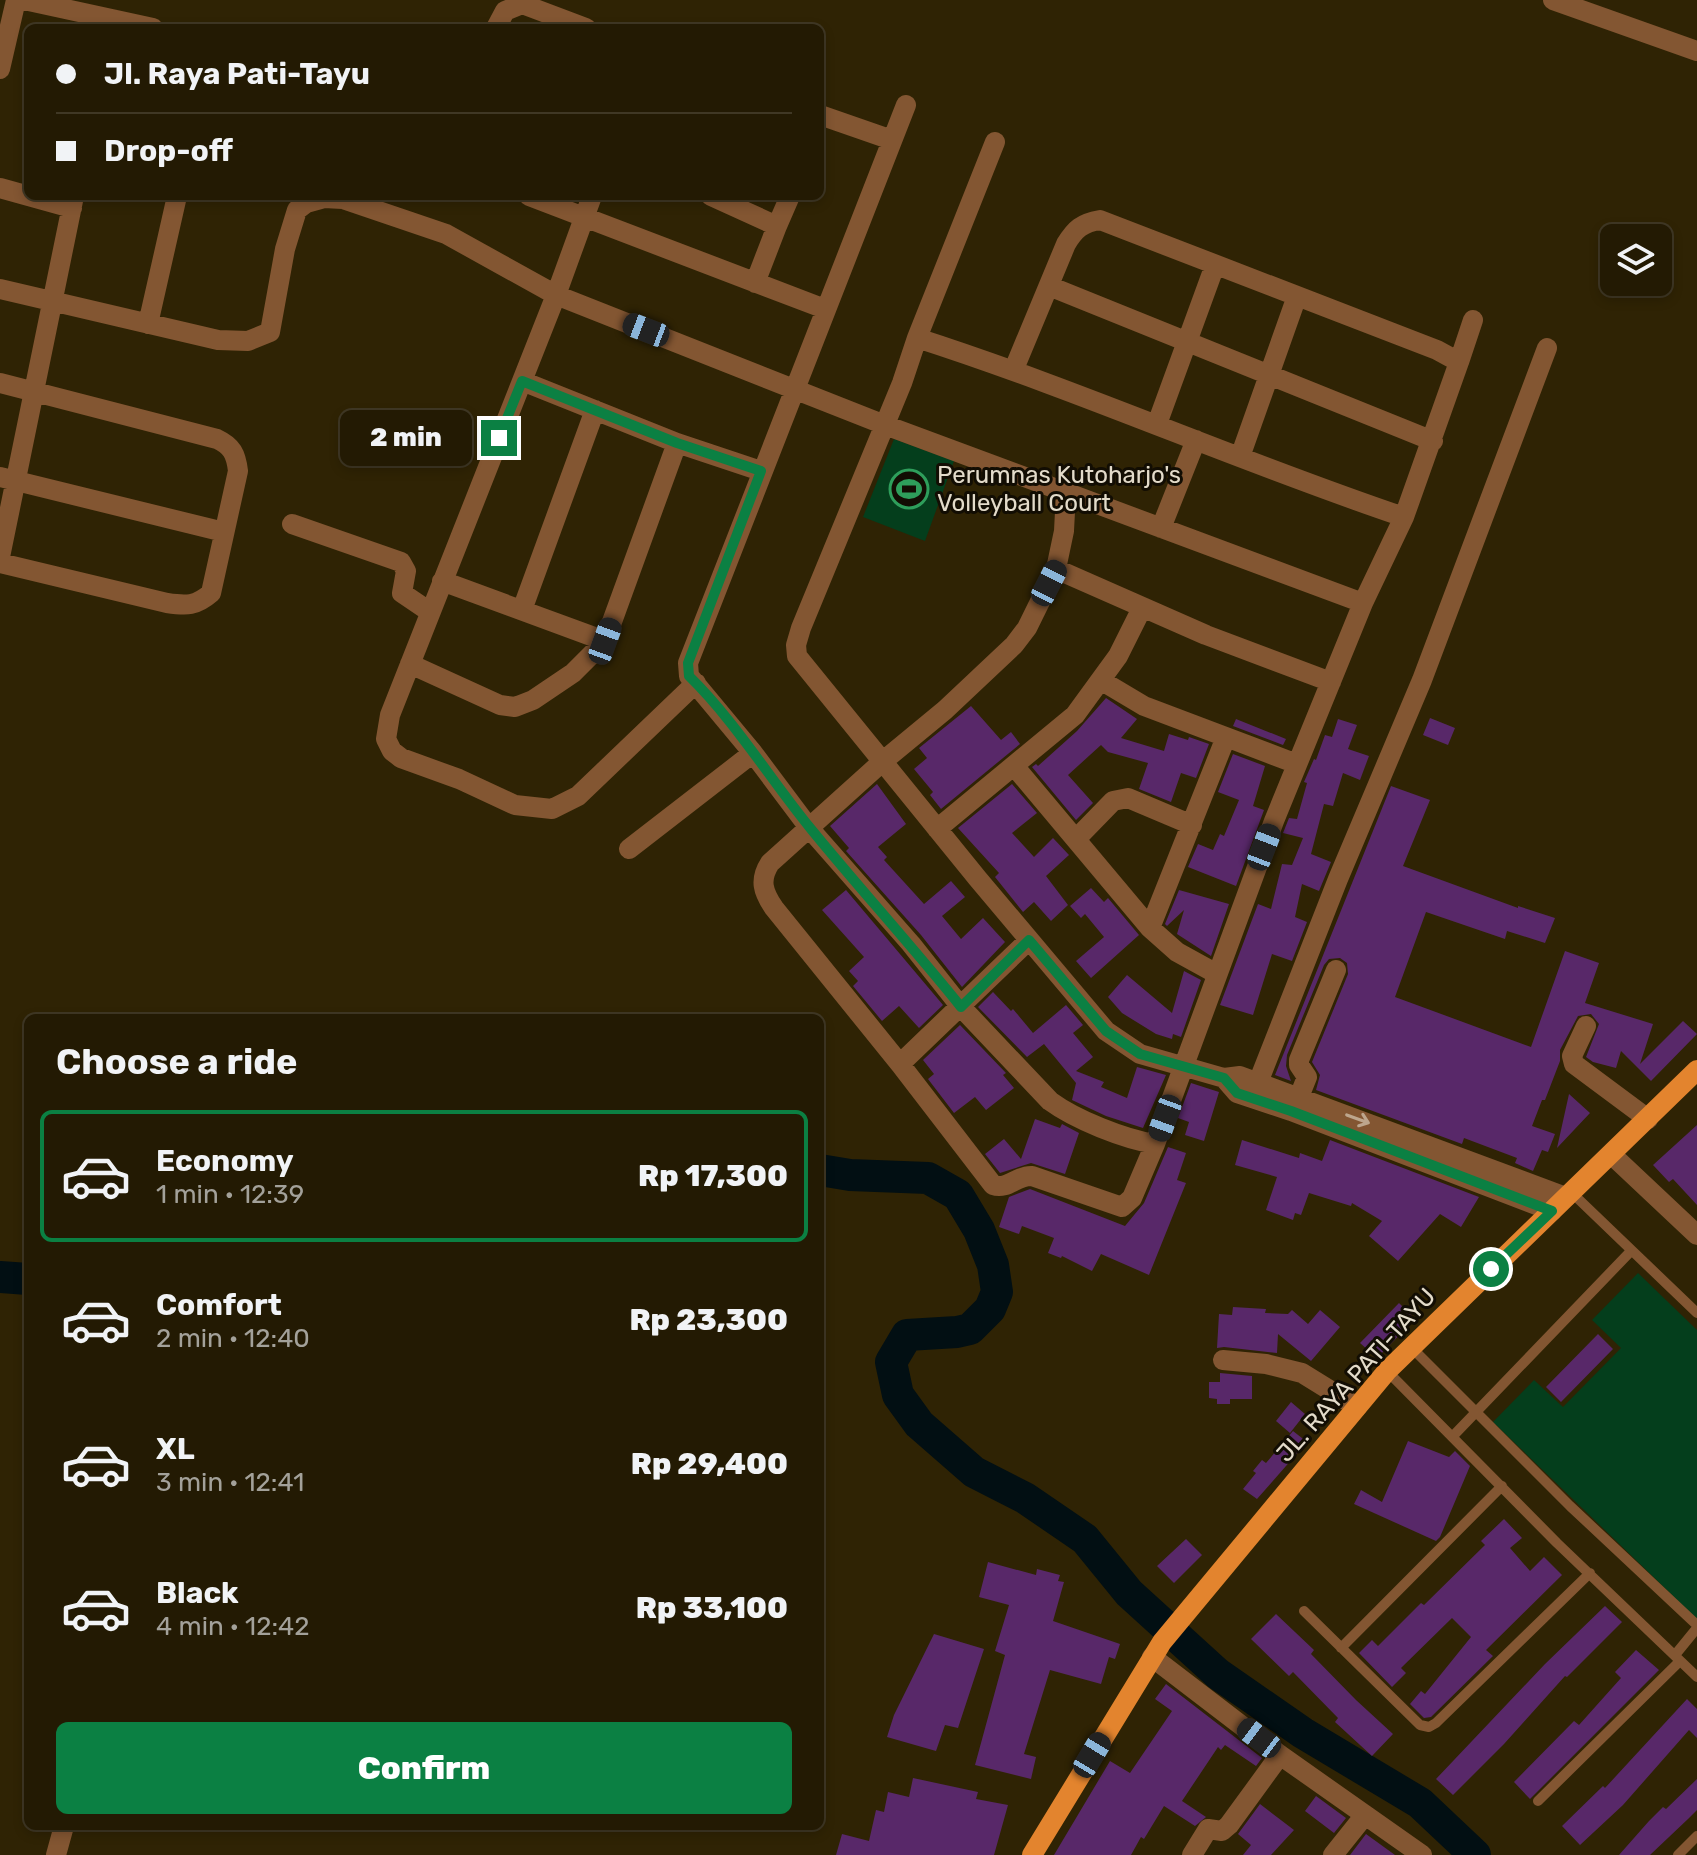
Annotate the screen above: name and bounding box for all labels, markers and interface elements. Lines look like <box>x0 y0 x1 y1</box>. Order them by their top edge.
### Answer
text: Jl. Raya Pati-Tayu <box>104 56 370 92</box>
text: Drop-off <box>104 133 233 169</box>
map controls <box>1600 224 1672 296</box>
button: layers <box>1600 224 1672 296</box>
car <box>619 310 673 350</box>
callout: 2 min <box>339 410 471 466</box>
route end <box>481 420 517 456</box>
text: 2 min <box>370 422 442 453</box>
place label: Perumnas Kutoharjo's Volleyball Court <box>937 461 1181 517</box>
sports icon: Perumnas Kutoharjo's Volleyball Court <box>888 468 930 510</box>
car <box>1027 556 1071 610</box>
car <box>586 614 624 668</box>
car <box>1244 820 1284 874</box>
text: Choose a ride <box>56 1040 297 1083</box>
car <box>1146 1091 1184 1145</box>
one-way arrow <box>1346 1113 1370 1127</box>
icon: car <box>60 1140 132 1212</box>
text: Economy <box>156 1143 294 1179</box>
text: Rp 17,300 <box>638 1158 788 1194</box>
text: 1 min · 12:39 <box>156 1179 304 1210</box>
route start <box>1473 1251 1509 1287</box>
street label: JL. RAYA PATI-TAYU <box>1271 1282 1441 1468</box>
icon: car <box>60 1284 132 1356</box>
text: Comfort <box>156 1287 282 1323</box>
text: Rp 23,300 <box>629 1302 788 1338</box>
text: 2 min · 12:40 <box>156 1323 310 1354</box>
icon: car <box>60 1428 132 1500</box>
text: XL <box>156 1431 195 1467</box>
text: Rp 29,400 <box>631 1446 788 1482</box>
text: 3 min · 12:41 <box>156 1467 304 1498</box>
icon: car <box>60 1572 132 1644</box>
text: Black <box>156 1575 239 1611</box>
text: Rp 33,100 <box>636 1590 788 1626</box>
text: 4 min · 12:42 <box>156 1611 309 1642</box>
car <box>1233 1714 1285 1762</box>
button: Confirm <box>56 1722 792 1814</box>
car <box>1069 1728 1115 1782</box>

